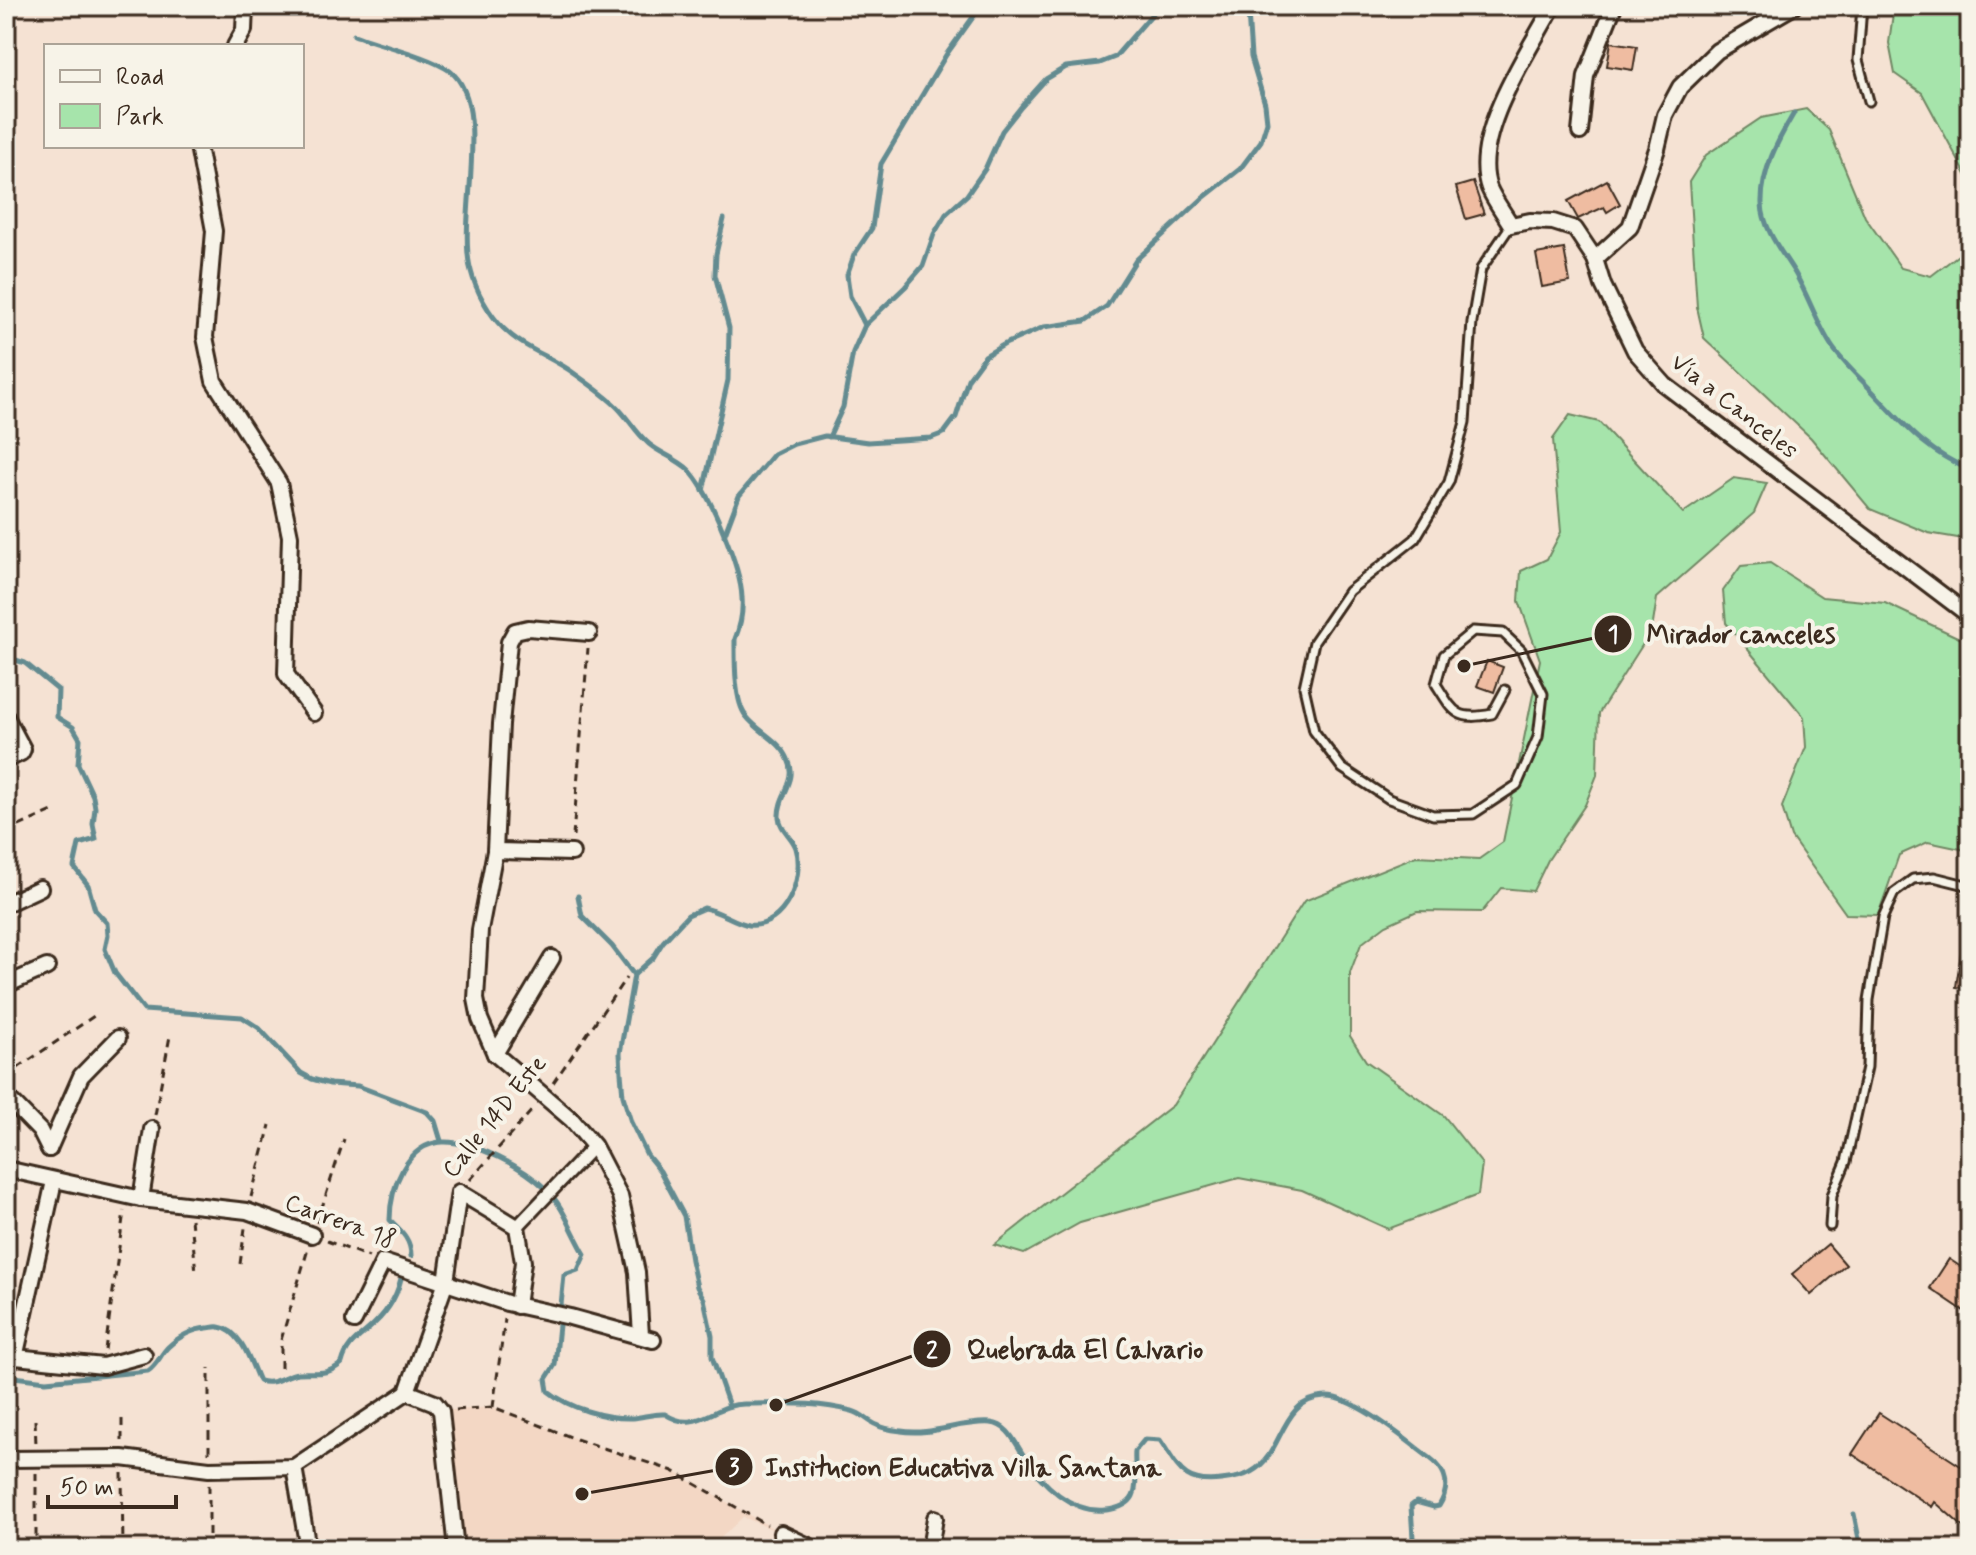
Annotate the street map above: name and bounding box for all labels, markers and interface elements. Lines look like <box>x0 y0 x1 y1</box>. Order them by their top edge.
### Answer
legend <box>44 44 304 148</box>
text: Road <box>116 62 164 93</box>
text: Park <box>116 102 164 133</box>
street label: Vía a Canceles <box>1664 348 1804 467</box>
callout: Mirador canceles <box>1593 609 1849 659</box>
text: Mirador canceles <box>1646 619 1836 653</box>
text: 1 <box>1608 620 1618 651</box>
street label: Calle 14D Este <box>436 1049 554 1185</box>
street label: Carrera 18 <box>280 1188 400 1256</box>
callout: Quebrada El Calvario <box>912 1324 1218 1374</box>
text: Quebrada El Calvario <box>967 1334 1203 1368</box>
text: 2 <box>926 1336 938 1367</box>
callout: Institucion Educativa Villa Santana <box>714 1442 1171 1492</box>
text: Institucion Educativa Villa Santana <box>765 1452 1163 1486</box>
text: 3 <box>729 1453 740 1484</box>
scale bar <box>48 1459 176 1509</box>
text: 50 m <box>60 1473 114 1504</box>

